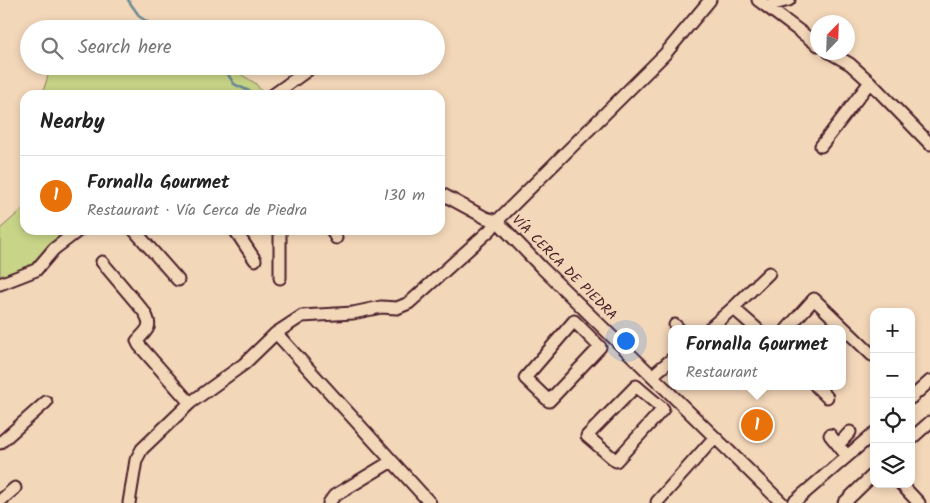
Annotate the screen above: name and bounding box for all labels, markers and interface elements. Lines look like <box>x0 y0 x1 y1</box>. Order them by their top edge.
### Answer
north arrow <box>810 15 855 60</box>
search box <box>20 20 445 75</box>
text: Search here <box>78 33 172 63</box>
icon: search <box>38 34 66 62</box>
text: Nearby <box>40 106 105 139</box>
text: Fornalla Gourmet <box>87 168 230 198</box>
text: 1 <box>54 183 58 208</box>
text: 130 m <box>384 183 425 208</box>
text: Restaurant · Vía Cerca de Piedra <box>87 198 307 223</box>
street label: VÍA CERCA DE PIEDRA <box>506 210 622 326</box>
map controls <box>870 308 915 488</box>
button: + <box>870 308 915 353</box>
popup <box>668 325 846 390</box>
your location <box>613 328 639 354</box>
text: Fornalla Gourmet <box>686 330 828 360</box>
button: − <box>870 353 915 398</box>
text: Restaurant <box>686 360 758 385</box>
button: locate <box>870 398 915 443</box>
pin: 1 <box>741 406 773 444</box>
button: layers <box>870 443 915 488</box>

